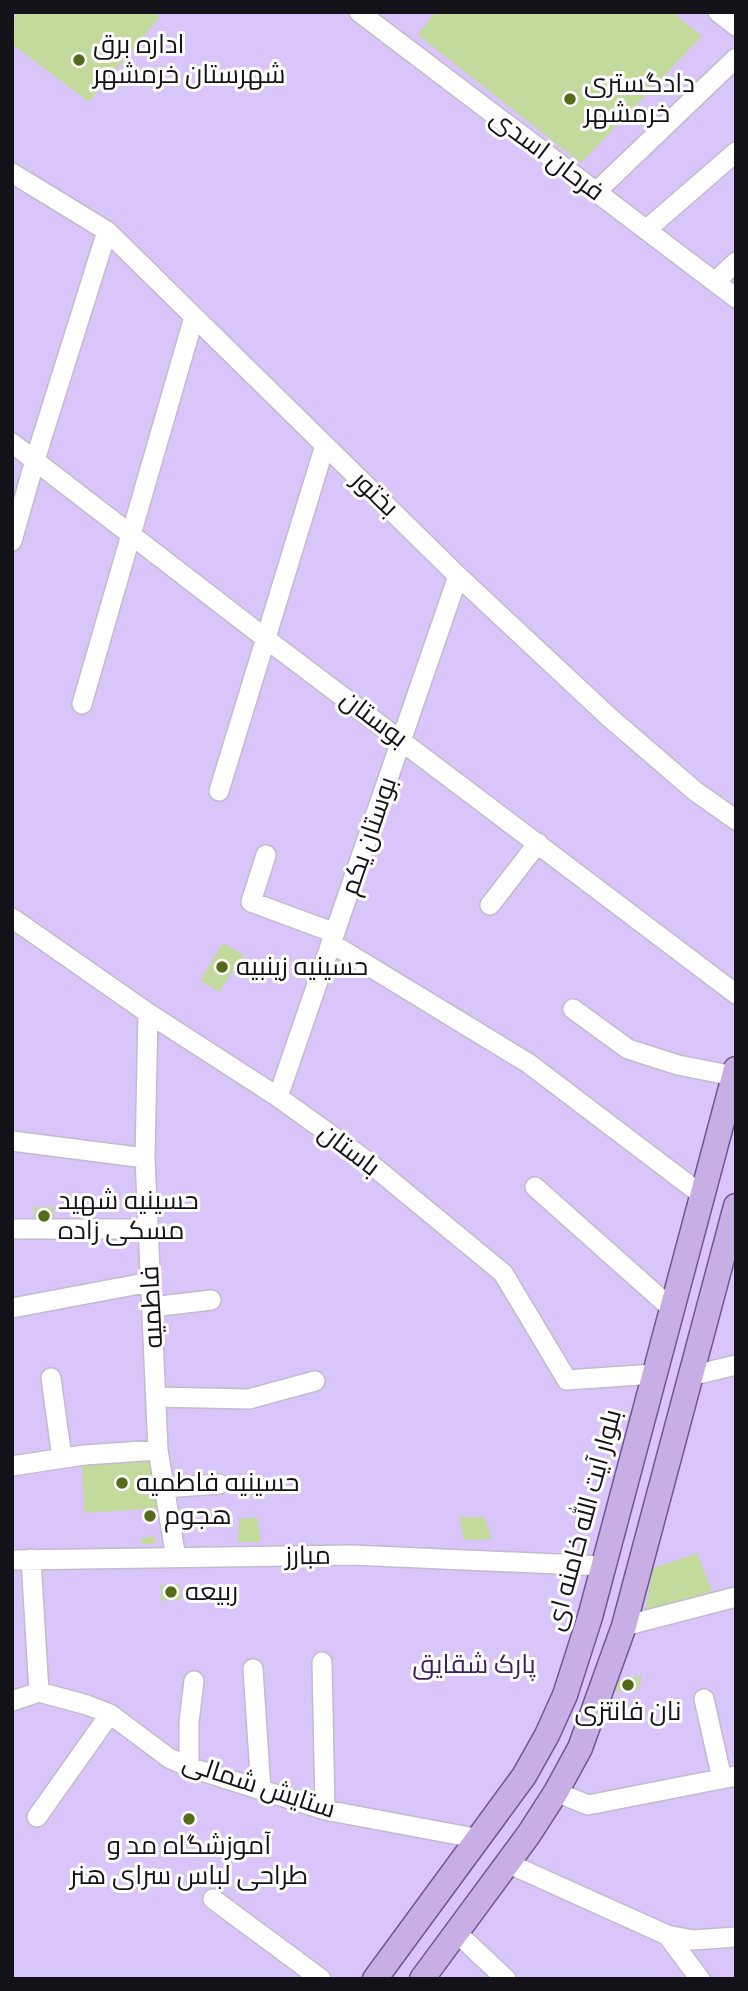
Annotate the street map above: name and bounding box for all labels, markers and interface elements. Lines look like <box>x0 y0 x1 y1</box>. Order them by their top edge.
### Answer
place label: اداره برق شهرستان خرمشهر <box>91 29 286 91</box>
marker: اداره برق شهرستان خرمشهر <box>71 52 87 68</box>
place label: دادگستری خرمشهر <box>582 68 695 130</box>
marker: دادگستری خرمشهر <box>562 91 578 107</box>
street label: فرحان اسدی <box>484 102 610 208</box>
street label: بختور <box>344 463 405 524</box>
street label: بوستان <box>334 683 414 755</box>
street label: بوستان یکم <box>334 773 405 900</box>
place label: حسینیه زینبیه <box>236 951 368 983</box>
marker: حسینیه زینبیه <box>214 959 230 975</box>
street label: باستان <box>312 1117 386 1183</box>
place label: حسینیه شهید مسکی زاده <box>58 1185 199 1247</box>
marker: حسینیه شهید مسکی زاده <box>36 1208 52 1224</box>
street label: فاطمیه <box>134 1265 170 1349</box>
street label: بلوار آیت الله خامنه ای <box>537 1405 629 1634</box>
place label: حسینیه فاطمیه <box>136 1467 299 1499</box>
marker: حسینیه فاطمیه <box>114 1475 130 1491</box>
place label: هجوم <box>164 1500 232 1533</box>
marker: هجوم <box>142 1508 158 1524</box>
street label: مبارز <box>283 1540 331 1572</box>
place label: ربیعه <box>185 1576 238 1608</box>
marker: ربیعه <box>163 1584 179 1600</box>
park label: پارک شقایق <box>412 1649 536 1681</box>
marker: نان فانتزی <box>620 1677 636 1693</box>
place label: نان فانتزی <box>575 1696 681 1728</box>
street label: ستایش شمالی <box>179 1746 339 1826</box>
marker: آموزشگاه مد و طراحی لباس سرای هنر <box>181 1811 197 1827</box>
place label: آموزشگاه مد و طراحی لباس سرای هنر <box>68 1830 308 1892</box>

